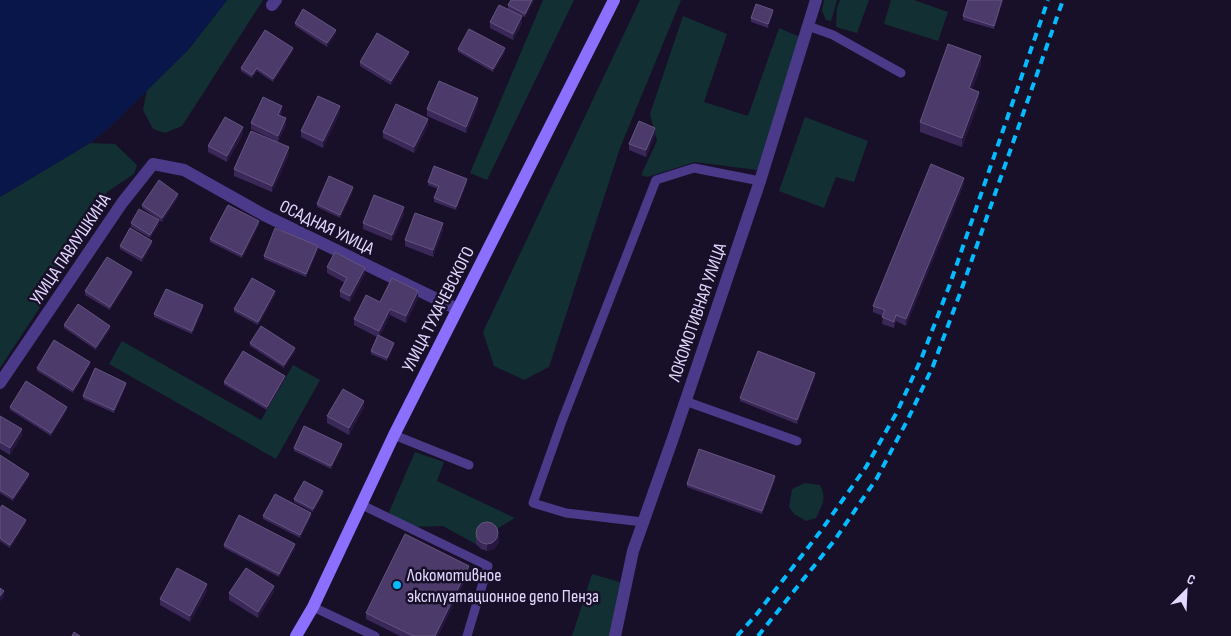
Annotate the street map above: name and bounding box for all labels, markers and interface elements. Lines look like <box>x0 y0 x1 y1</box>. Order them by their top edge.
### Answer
street label: УЛИЦА ПАВЛУШКИНА <box>26 190 115 309</box>
street label: ОСАДНАЯ УЛИЦА <box>276 195 378 260</box>
street label: ЛОКОМОТИВНАЯ УЛИЦА <box>664 240 731 385</box>
street label: УЛИЦА ТУХАЧЕВСКОГО <box>398 243 479 375</box>
place label: Локомотивное эксплуатационное депо Пенза <box>406 565 599 607</box>
north arrow <box>1161 566 1211 616</box>
text: С <box>1184 570 1198 589</box>
marker: Локомотивное эксплуатационное депо Пенза <box>391 579 403 591</box>

